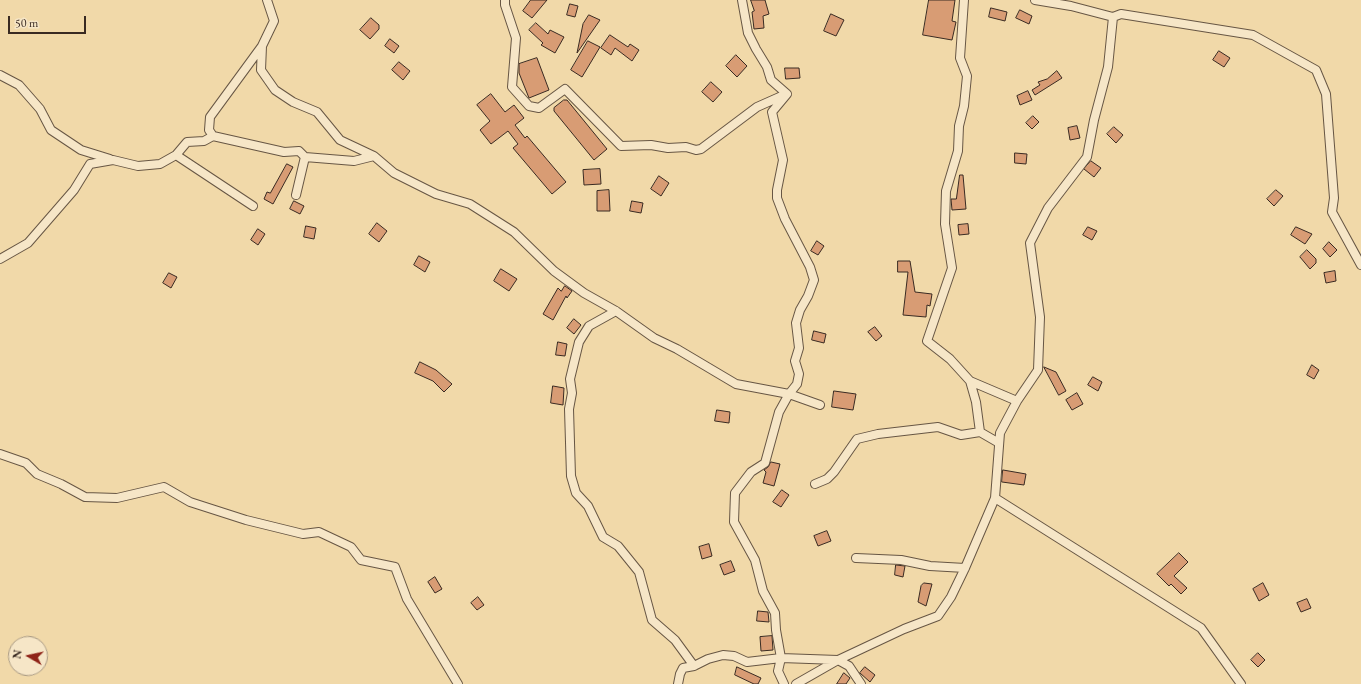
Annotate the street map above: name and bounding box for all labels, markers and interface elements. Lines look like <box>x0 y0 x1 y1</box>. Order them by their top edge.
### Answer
scale bar <box>10 8 88 34</box>
text: 50 m <box>15 15 38 31</box>
north arrow <box>8 636 48 676</box>
text: N <box>10 649 25 660</box>

